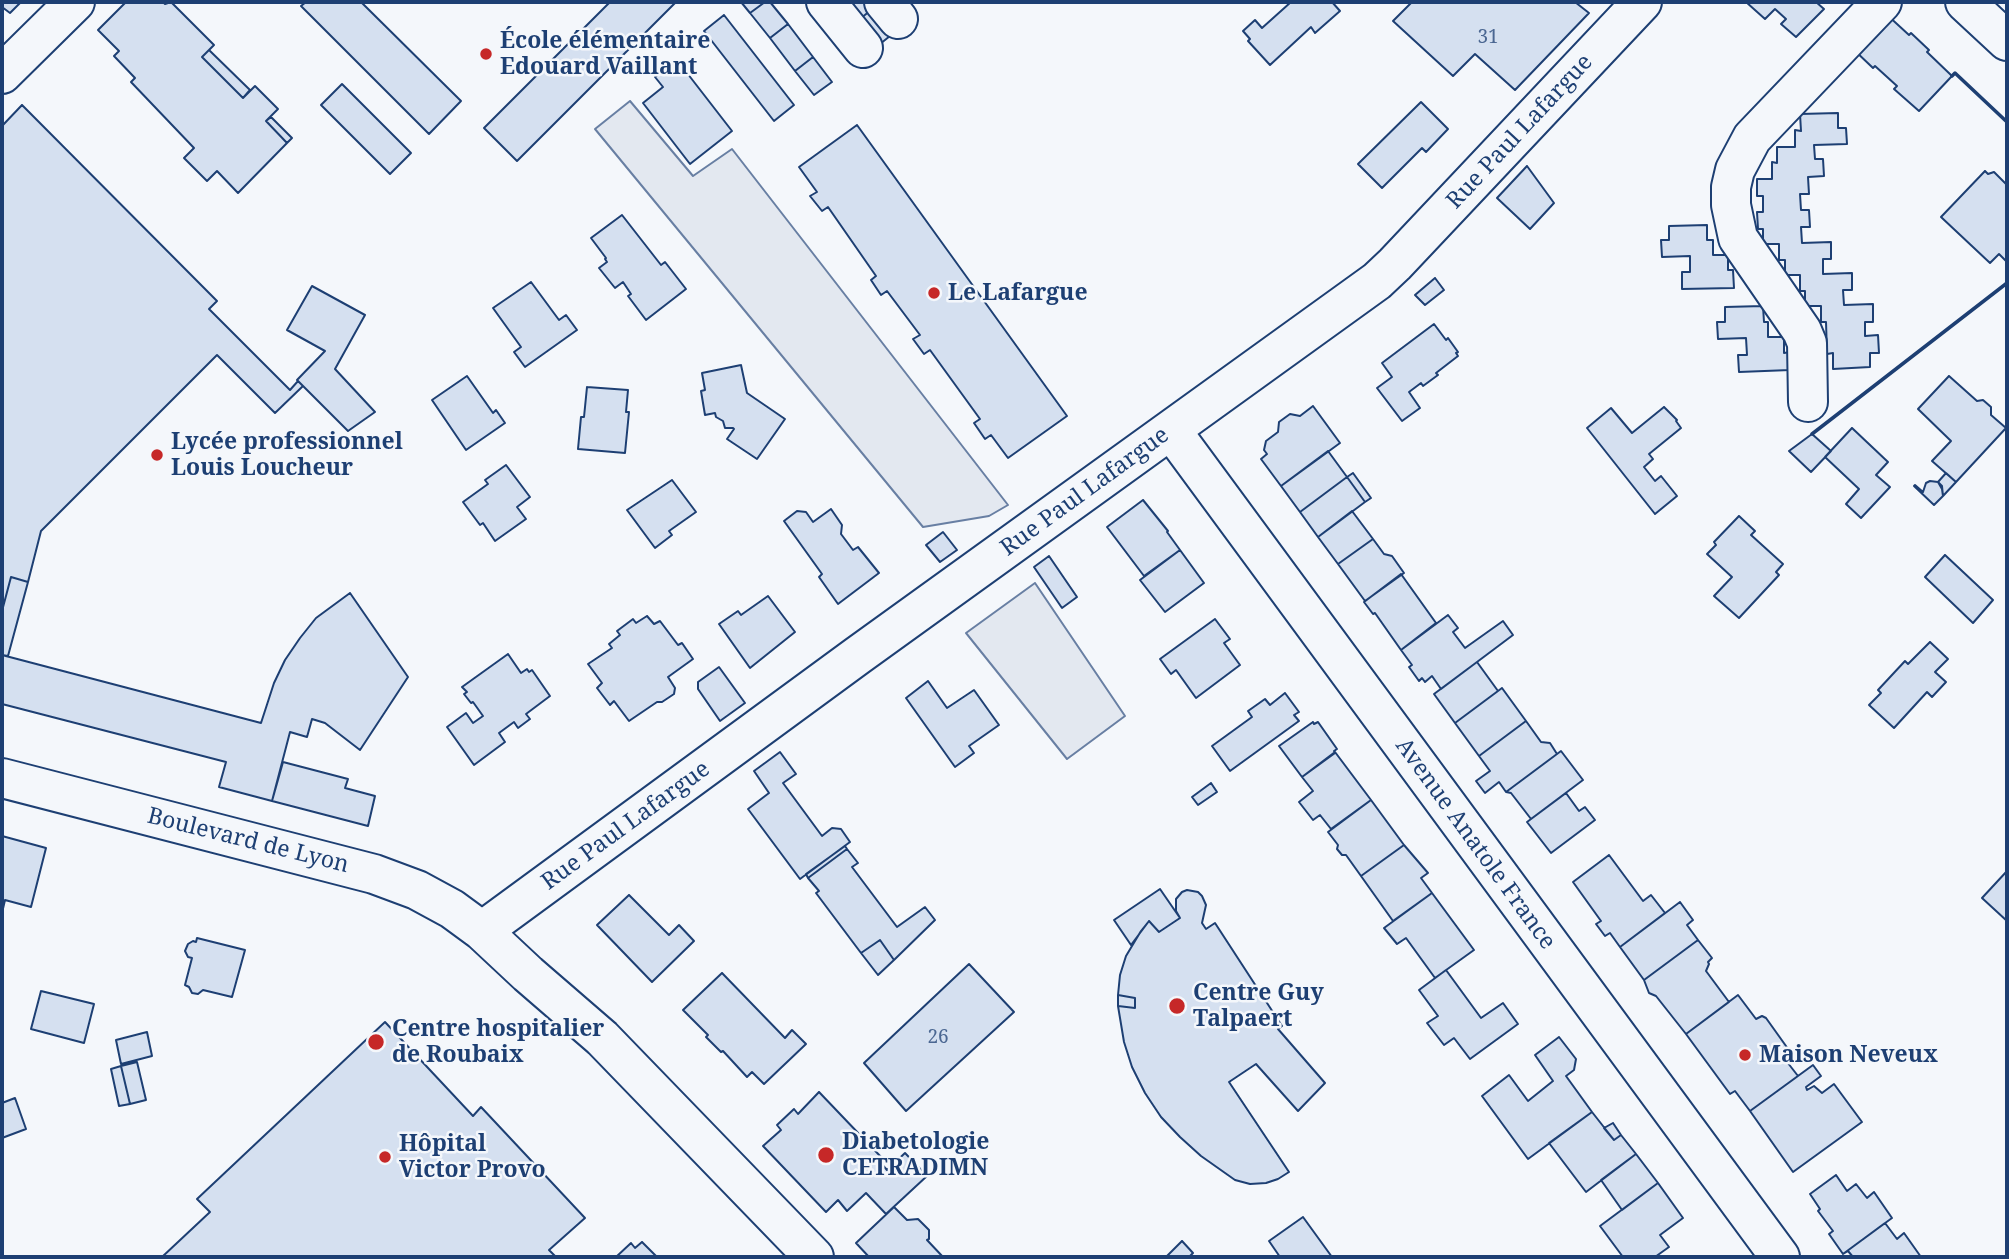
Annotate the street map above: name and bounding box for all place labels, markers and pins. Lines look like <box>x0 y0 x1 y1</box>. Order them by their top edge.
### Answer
place label: École élémentaire Edouard Vaillant <box>500 27 710 81</box>
marker: École élémentaire Edouard Vaillant <box>478 46 494 62</box>
place label: Le Lafargue <box>948 279 1088 307</box>
marker: Le Lafargue <box>926 285 942 301</box>
place label: Lycée professionnel Louis Loucheur <box>171 428 403 482</box>
marker: Lycée professionnel Louis Loucheur <box>149 447 165 463</box>
place label: Centre Guy Talpaert <box>1193 979 1324 1033</box>
marker: Centre Guy Talpaert <box>1167 996 1187 1016</box>
place label: Centre hospitalier de Roubaix <box>392 1015 604 1069</box>
marker: Centre hospitalier de Roubaix <box>366 1032 386 1052</box>
place label: Maison Neveux <box>1759 1041 1938 1069</box>
marker: Maison Neveux <box>1737 1047 1753 1063</box>
place label: Diabetologie CETRADIMN <box>842 1128 989 1182</box>
place label: Hôpital Victor Provo <box>399 1130 546 1184</box>
marker: Diabetologie CETRADIMN <box>816 1145 836 1165</box>
marker: Hôpital Victor Provo <box>377 1149 393 1165</box>

